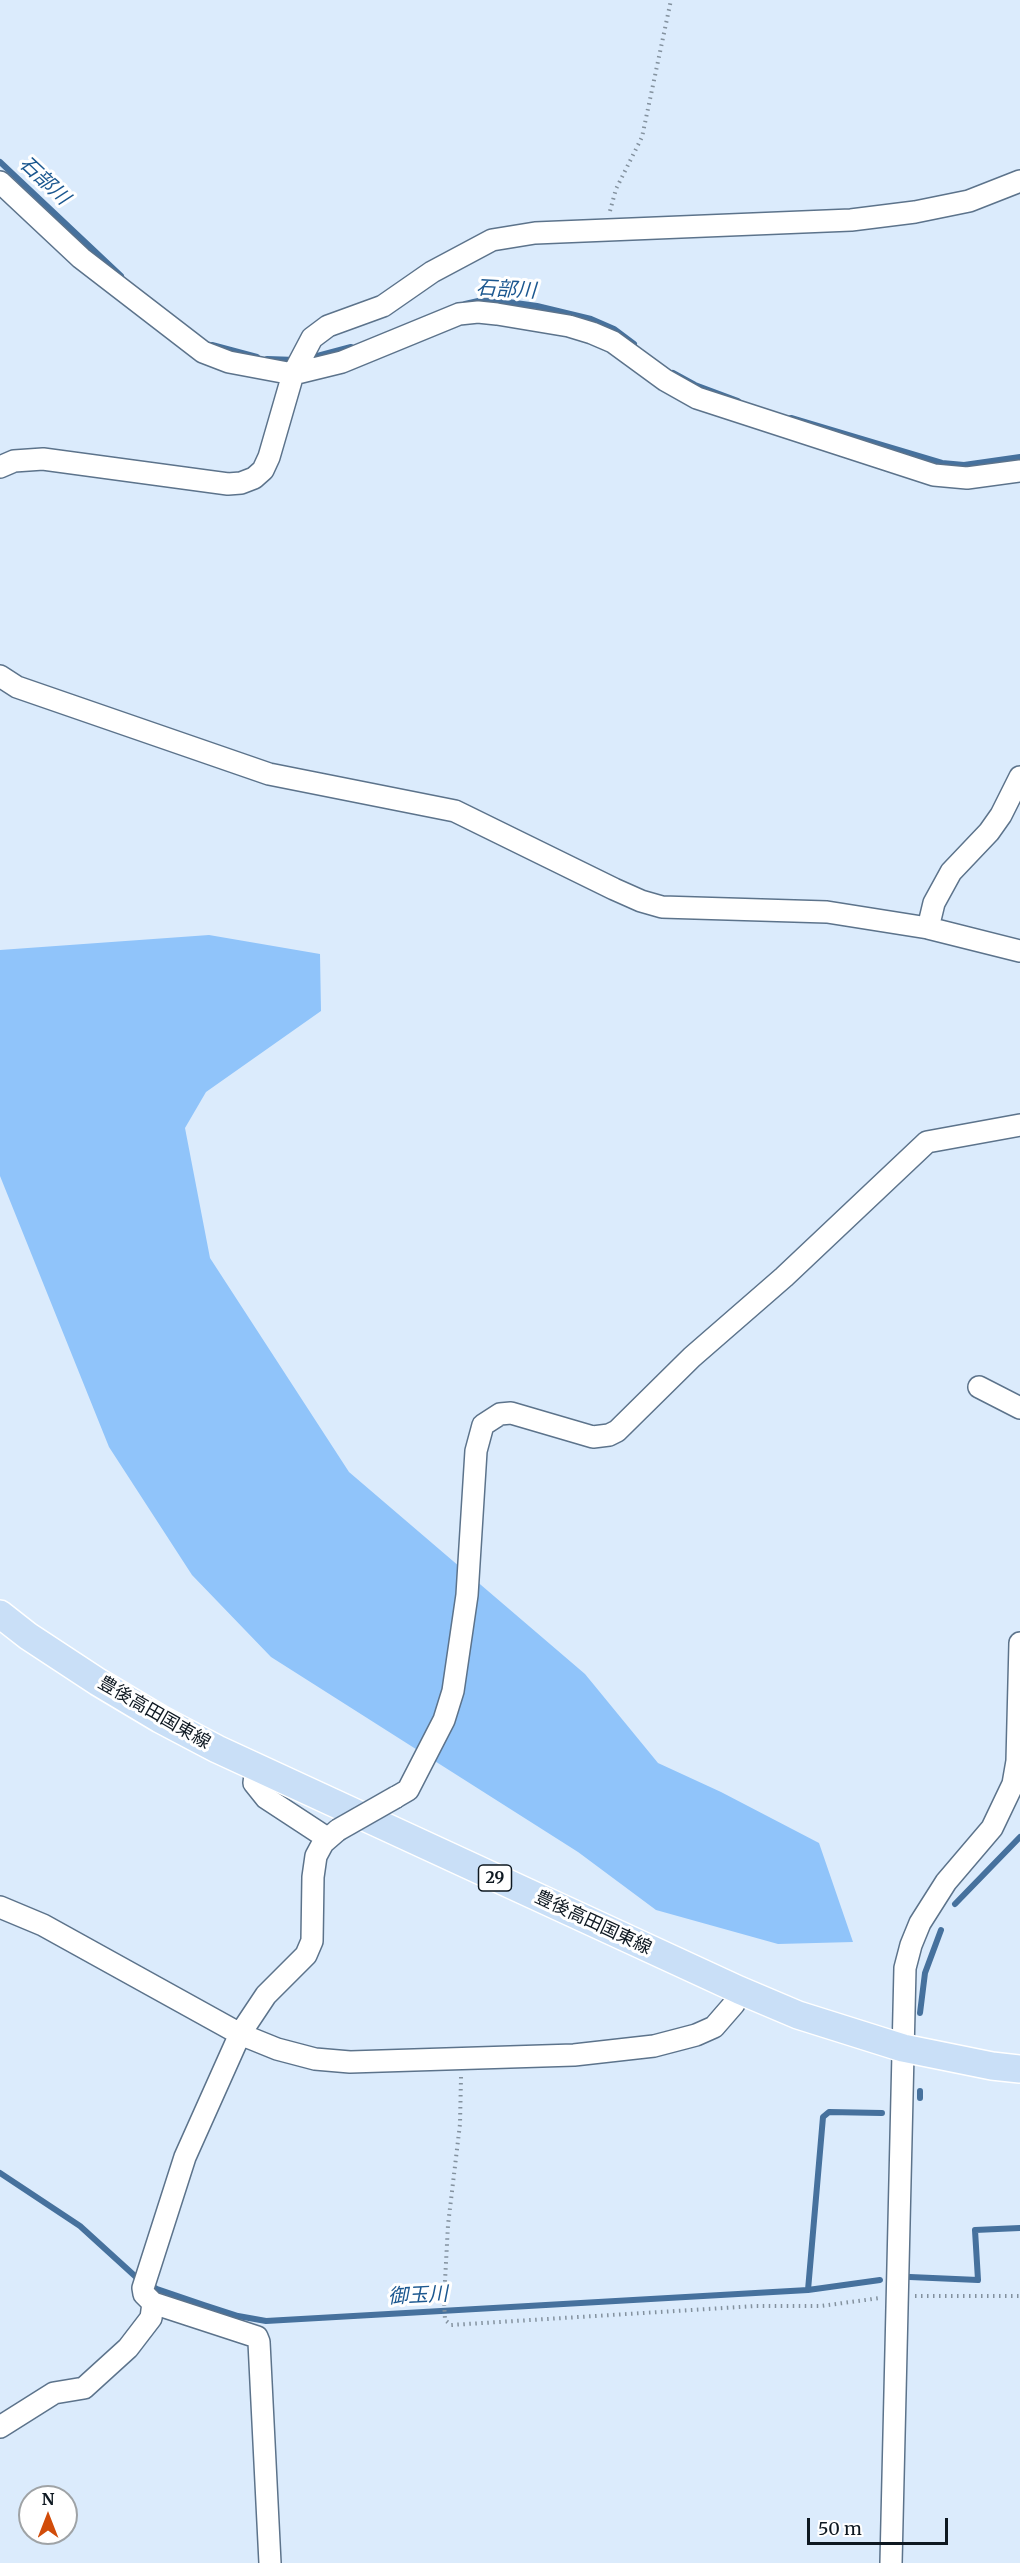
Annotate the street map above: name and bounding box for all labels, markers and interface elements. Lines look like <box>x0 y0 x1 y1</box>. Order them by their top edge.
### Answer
water label: 石部川 <box>14 152 74 210</box>
water label: 石部川 <box>475 276 537 304</box>
street label: 豊後高田国東線 <box>94 1672 214 1754</box>
road number: 29 <box>478 1865 512 1891</box>
street label: 豊後高田国東線 <box>531 1887 655 1959</box>
water label: 御玉川 <box>387 2282 449 2310</box>
north arrow <box>18 2485 78 2545</box>
text: N <box>42 2489 54 2509</box>
scale bar <box>810 2506 951 2544</box>
text: 50 m <box>818 2517 862 2540</box>

